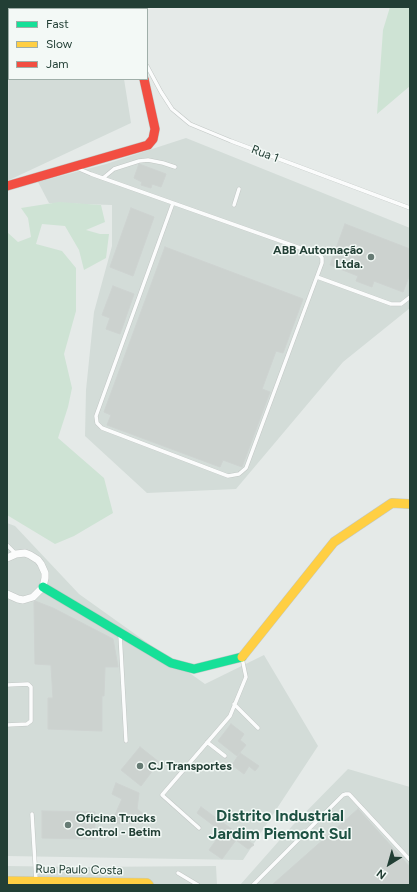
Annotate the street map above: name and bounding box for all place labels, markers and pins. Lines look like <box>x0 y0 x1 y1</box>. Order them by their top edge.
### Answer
place label: ABB Automação Ltda. <box>273 243 363 271</box>
marker: ABB Automação Ltda. <box>366 252 376 262</box>
place label: CJ Transportes <box>148 759 232 773</box>
marker: CJ Transportes <box>135 761 145 771</box>
place label: Oficina Trucks Control - Betim <box>76 811 161 839</box>
marker: Oficina Trucks Control - Betim <box>63 820 73 830</box>

